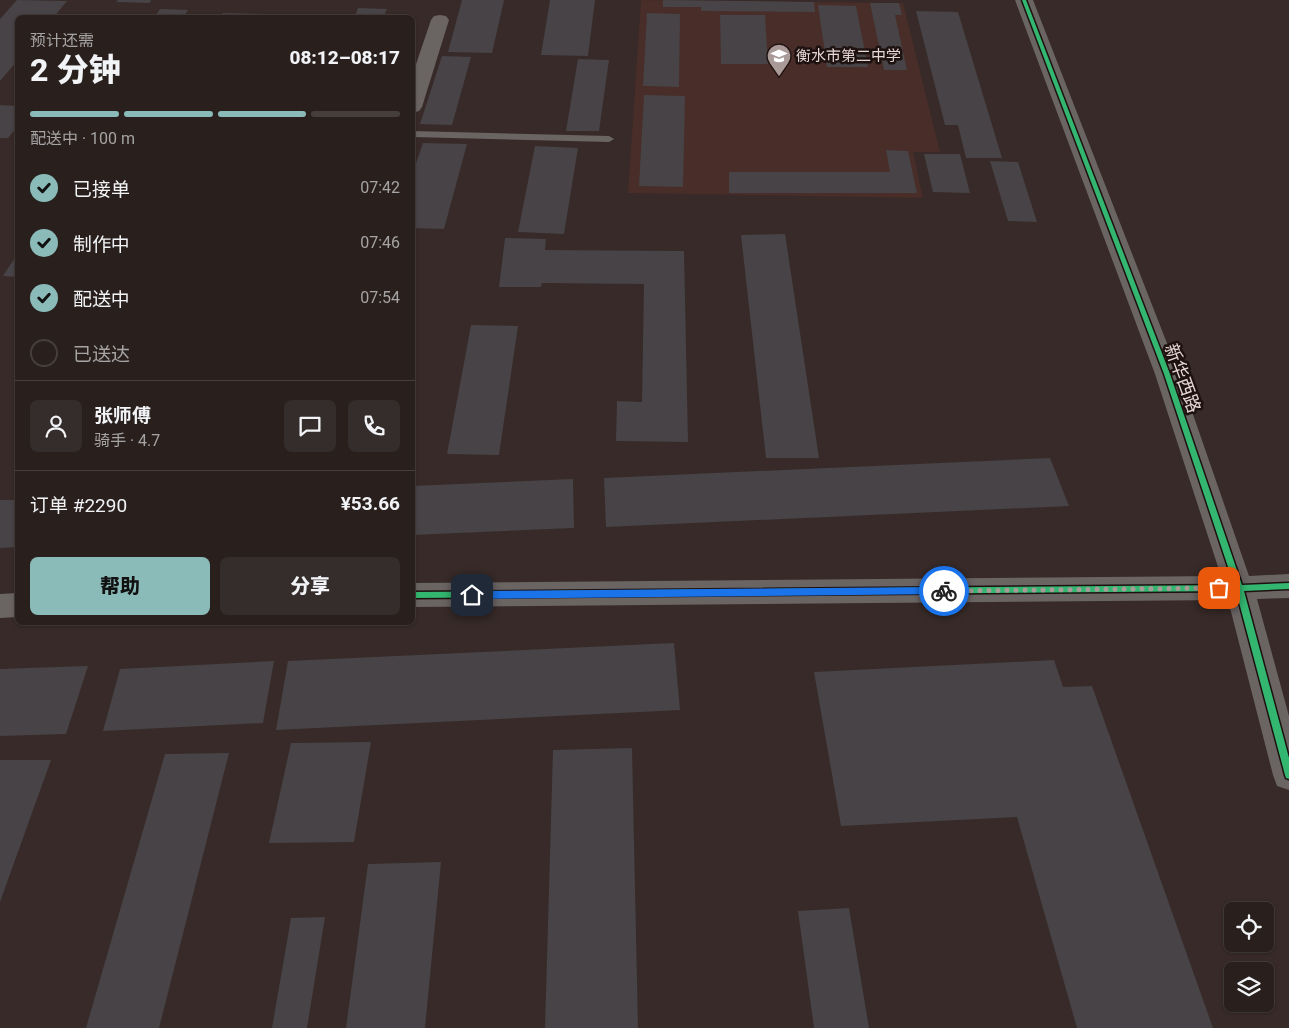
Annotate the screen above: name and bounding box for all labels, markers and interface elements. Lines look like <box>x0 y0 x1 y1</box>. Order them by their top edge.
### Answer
text: 预计还需 <box>30 31 94 50</box>
school or university icon: 衡水市第二中学 <box>766 43 792 77</box>
text: 08:12–08:17 <box>289 46 400 69</box>
place label: 衡水市第二中学 <box>796 47 901 65</box>
text: 2 分钟 <box>30 51 120 89</box>
text: 配送中 · 100 m <box>30 129 135 148</box>
icon: check <box>30 174 58 202</box>
text: 已接单 <box>73 178 130 201</box>
text: 07:42 <box>360 178 400 197</box>
icon: check <box>30 229 58 257</box>
text: 制作中 <box>73 233 130 256</box>
text: 07:46 <box>360 233 400 252</box>
icon: check <box>30 284 58 312</box>
text: 配送中 <box>73 288 130 311</box>
text: 07:54 <box>360 288 400 307</box>
street label: 新华西路 <box>1161 341 1205 415</box>
text: 已送达 <box>73 343 130 366</box>
button: person <box>30 400 82 452</box>
button: chat <box>284 400 336 452</box>
button: phone <box>348 400 400 452</box>
text: 张师傅 <box>94 404 151 427</box>
text: 骑手 · 4.7 <box>94 431 160 450</box>
text: ¥53.66 <box>341 492 400 515</box>
text: 订单 #2290 <box>30 494 127 517</box>
button: 帮助 <box>30 557 210 615</box>
button: 分享 <box>220 557 400 615</box>
courier <box>919 566 969 616</box>
pin <box>1198 567 1240 609</box>
pin <box>451 574 493 616</box>
icon: bag <box>1205 574 1233 602</box>
icon: bike <box>930 577 958 605</box>
icon: home <box>458 581 486 609</box>
map controls <box>1224 902 1274 1012</box>
button: locate <box>1224 902 1274 952</box>
button: layers <box>1224 962 1274 1012</box>

